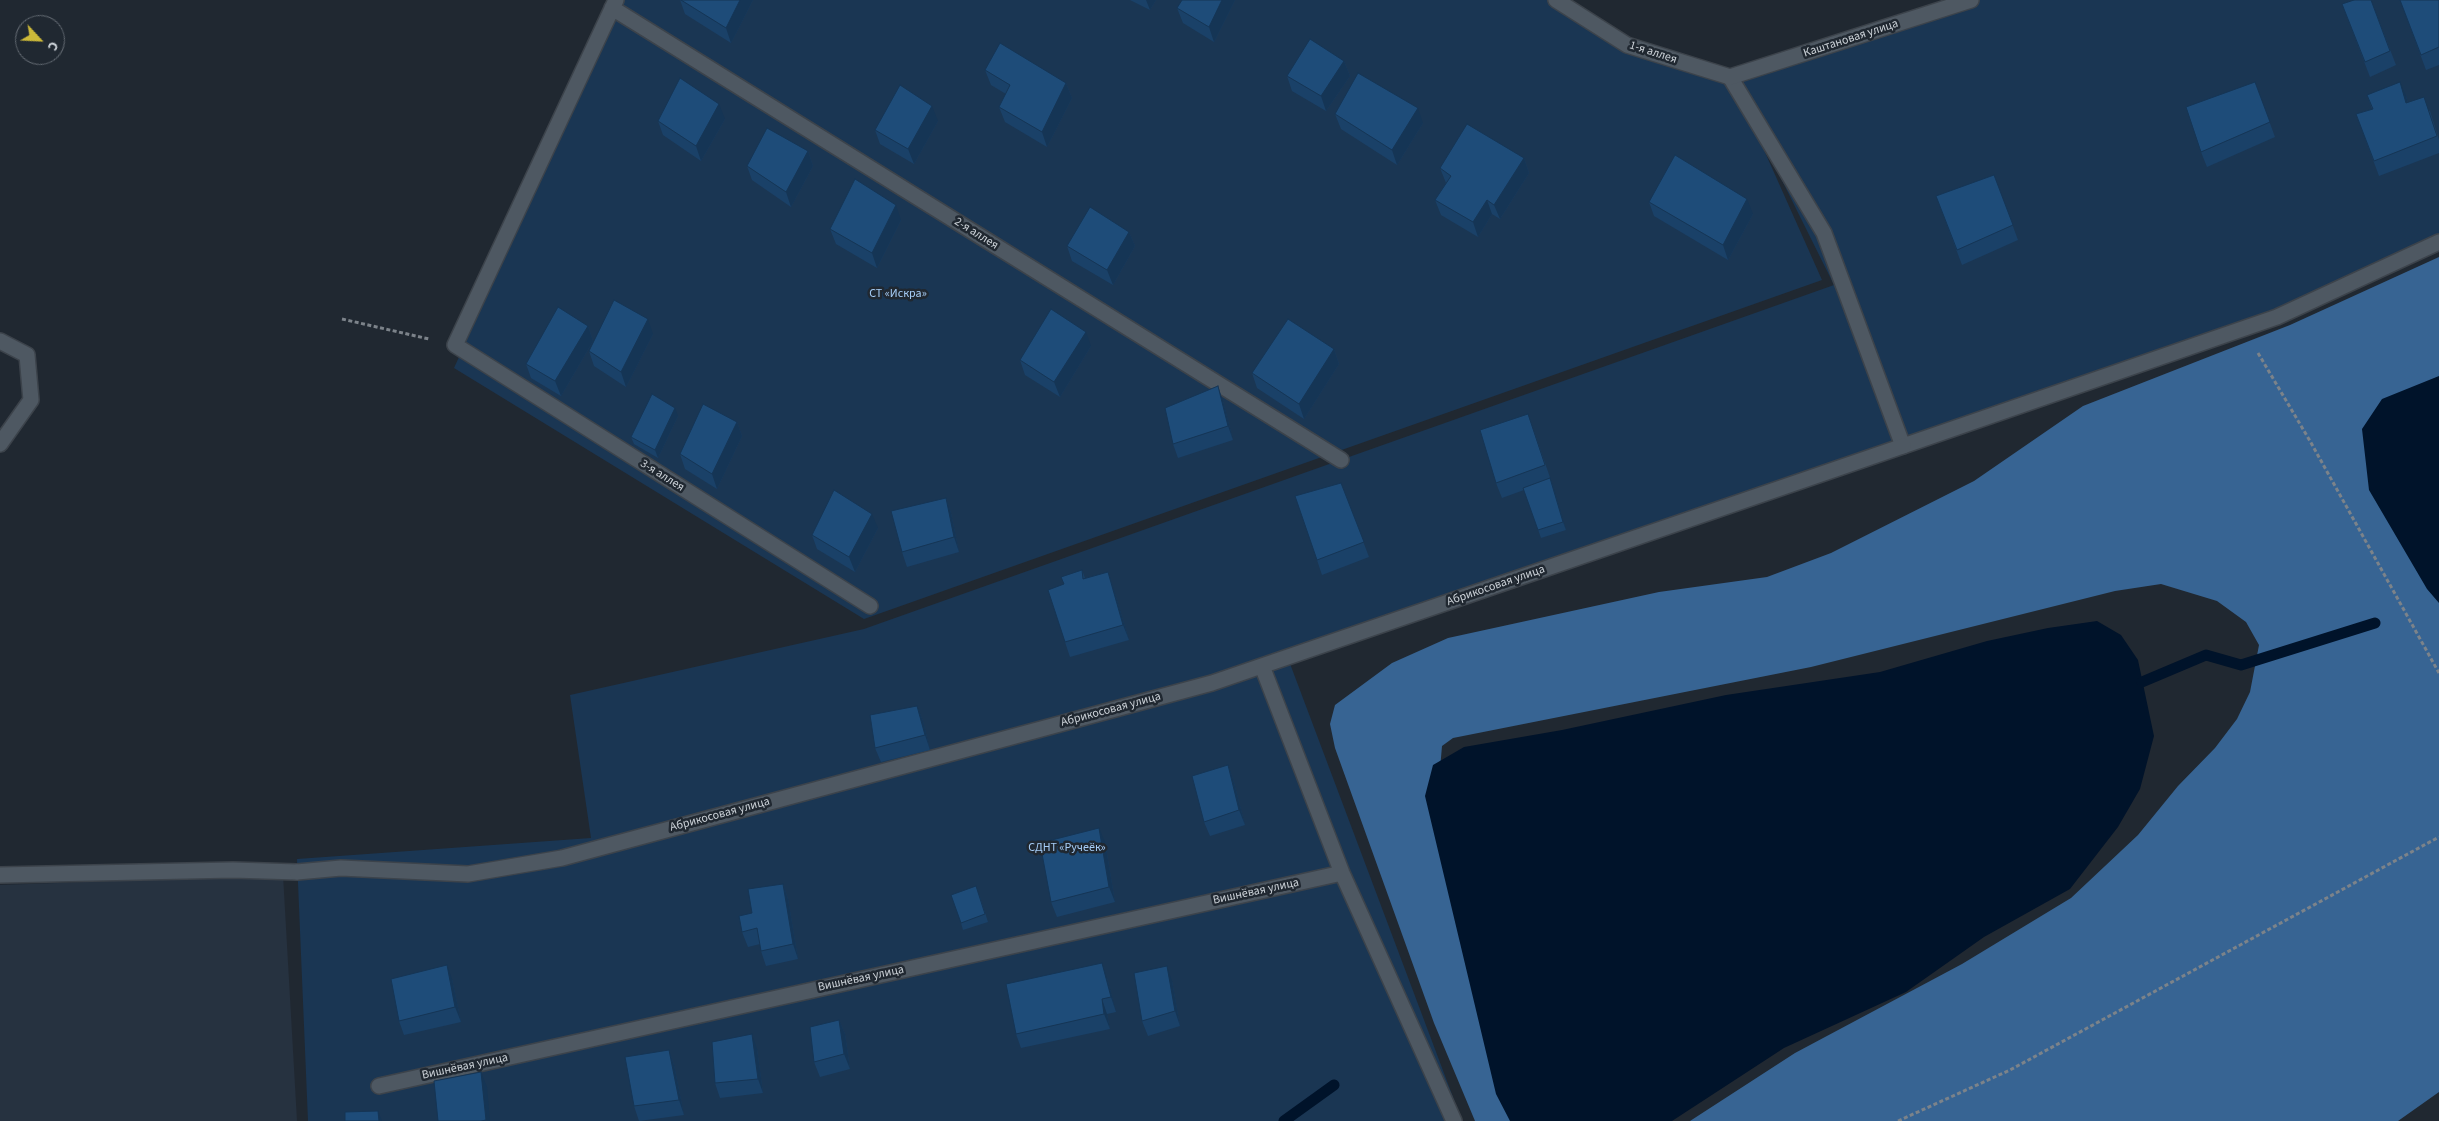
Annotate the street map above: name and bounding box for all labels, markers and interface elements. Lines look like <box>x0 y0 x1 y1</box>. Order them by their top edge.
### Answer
north arrow <box>15 15 65 65</box>
street label: Каштановая улица <box>1802 17 1900 61</box>
text: С <box>42 38 63 54</box>
street label: 1-я аллея <box>1627 39 1679 67</box>
street label: 2-я аллея <box>951 215 1001 253</box>
park label: СТ «Искра» <box>869 287 927 301</box>
street label: 3-я аллея <box>637 457 687 495</box>
street label: Абрикосовая улица <box>1445 562 1547 610</box>
street label: Абрикосовая улица <box>1060 690 1162 730</box>
street label: Абрикосовая улица <box>669 795 771 835</box>
park label: СДНТ «Ручеёк» <box>1028 841 1106 855</box>
street label: Вишнёвая улица <box>1212 876 1300 908</box>
street label: Вишнёвая улица <box>817 963 905 995</box>
street label: Вишнёвая улица <box>421 1051 509 1083</box>

